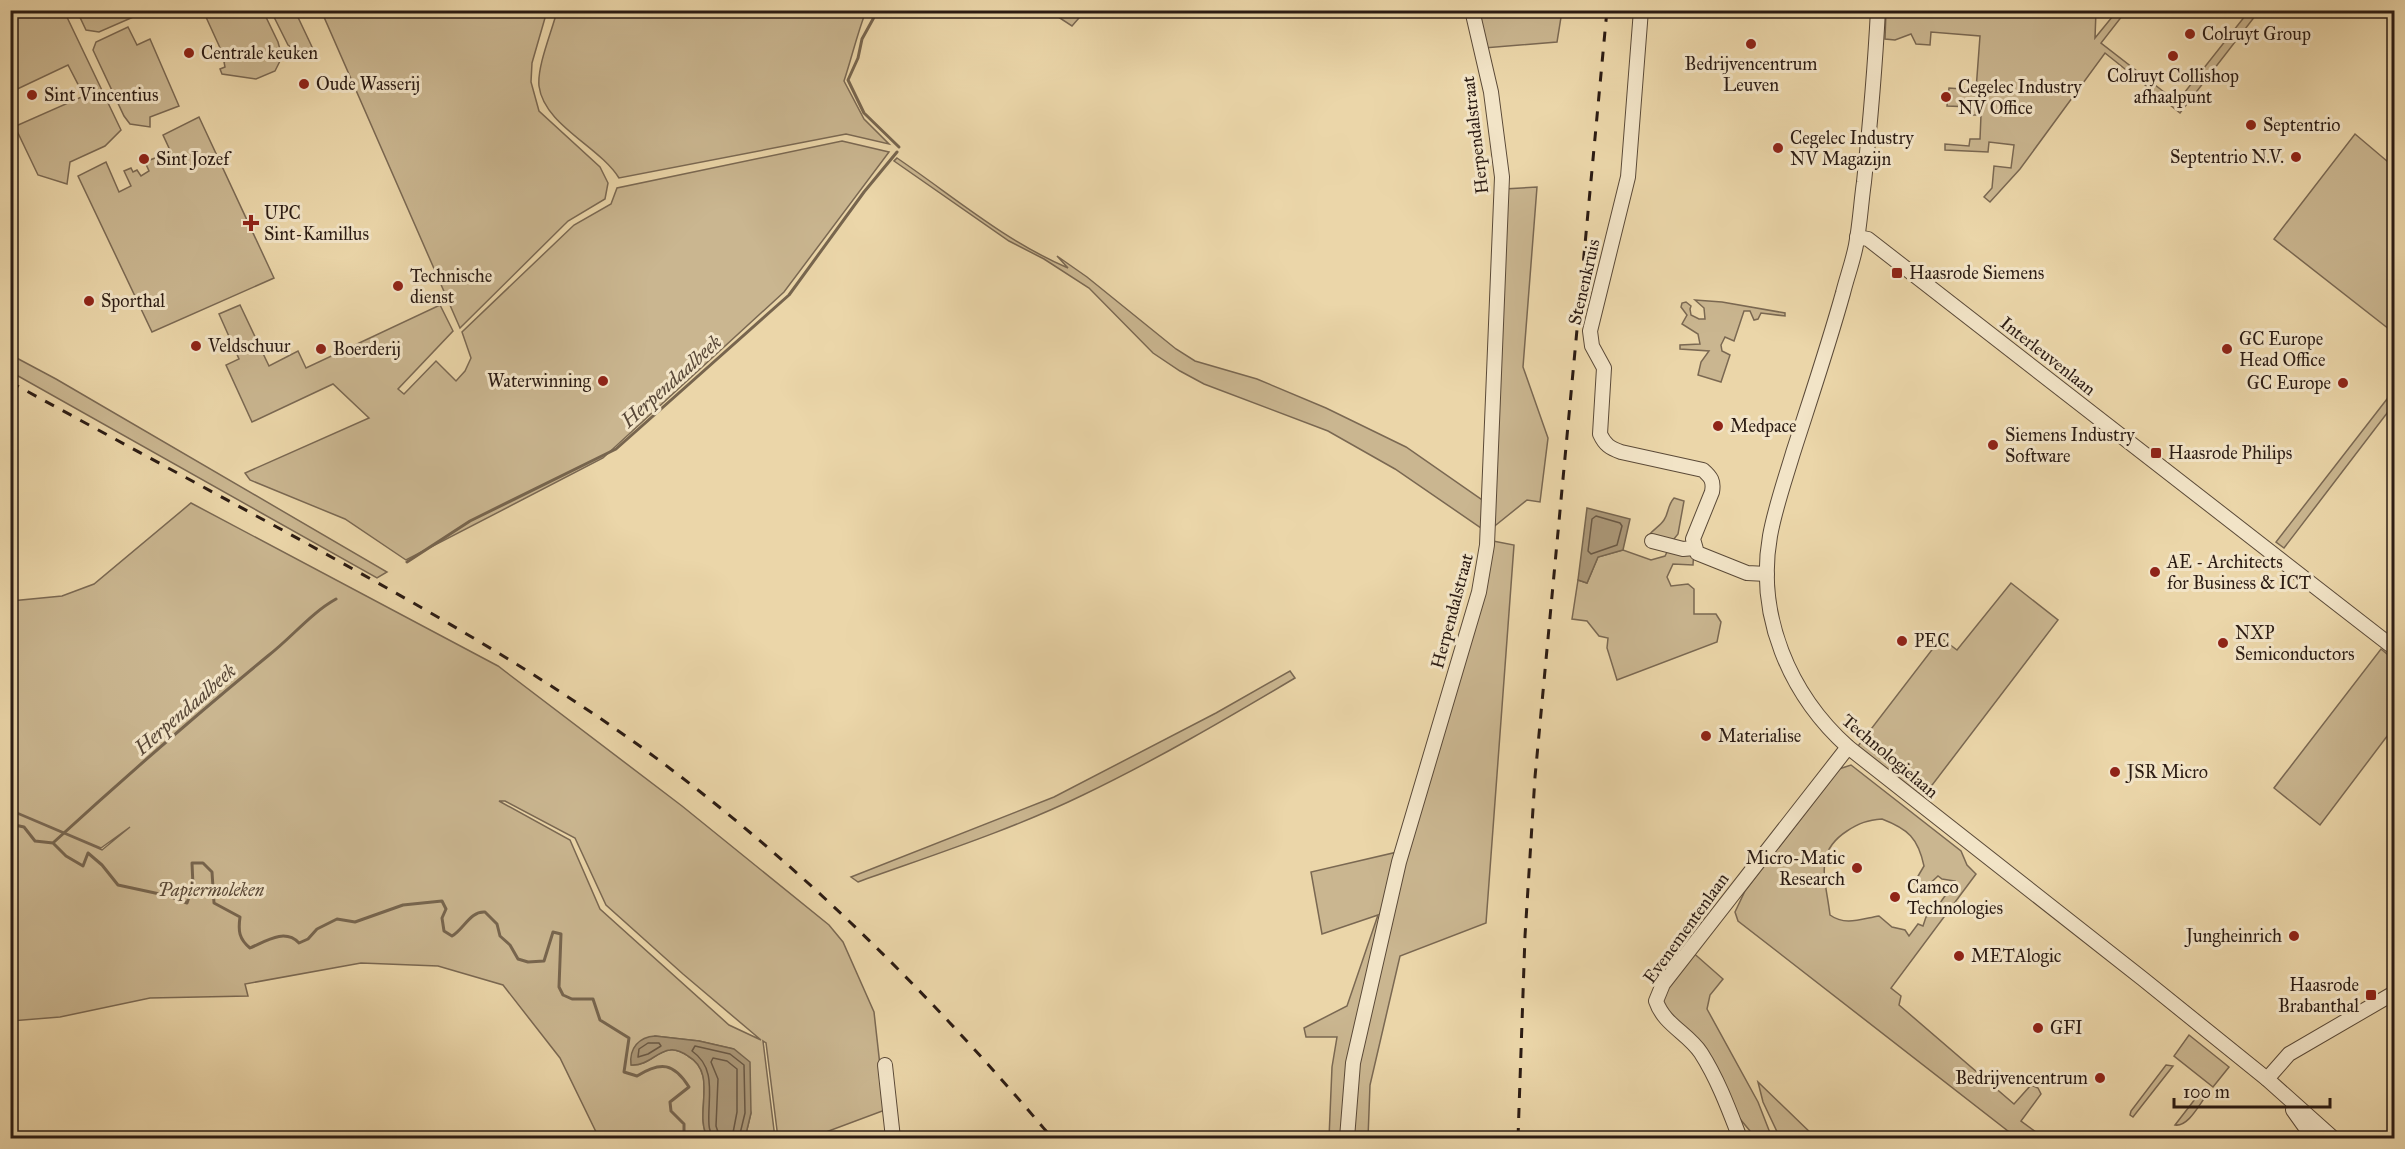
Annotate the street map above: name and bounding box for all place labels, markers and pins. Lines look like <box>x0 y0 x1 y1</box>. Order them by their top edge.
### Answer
place label: Colruyt Group <box>2202 23 2311 45</box>
marker: Colruyt Group <box>2183 27 2197 41</box>
marker: Bedrijvencentrum Leuven <box>1744 37 1758 51</box>
place label: Centrale keuken <box>201 42 318 64</box>
marker: Centrale keuken <box>182 46 196 60</box>
marker: Colruyt Collishop afhaalpunt <box>2166 49 2180 63</box>
place label: Bedrijvencentrum Leuven <box>1685 53 1817 96</box>
place label: Colruyt Collishop afhaalpunt <box>2107 65 2239 108</box>
place label: Oude Wasserij <box>316 73 420 95</box>
place label: Cegelec Industry NV Office <box>1958 76 2082 119</box>
marker: Oude Wasserij <box>297 77 311 91</box>
place label: Sint Vincentius <box>44 84 159 106</box>
marker: Sint Vincentius <box>25 88 39 102</box>
marker: Cegelec Industry NV Office <box>1939 90 1953 104</box>
place label: Septentrio <box>2263 114 2341 136</box>
marker: Septentrio <box>2244 118 2258 132</box>
place label: Cegelec Industry NV Magazijn <box>1790 127 1914 171</box>
marker: Cegelec Industry NV Magazijn <box>1771 141 1785 155</box>
place label: Septentrio N.V. <box>2170 146 2284 168</box>
place label: Sint Jozef <box>156 148 232 171</box>
marker: Septentrio N.V. <box>2289 150 2303 164</box>
marker: Sint Jozef <box>137 152 151 166</box>
place label: UPC Sint-Kamillus <box>264 202 369 245</box>
marker: UPC Sint-Kamillus <box>242 214 260 232</box>
place label: Haasrode Siemens <box>1909 262 2044 284</box>
place label: Technische dienst <box>410 265 492 308</box>
marker: Haasrode Siemens <box>1890 266 1904 280</box>
marker: Technische dienst <box>391 279 405 293</box>
place label: Sporthal <box>101 290 165 312</box>
marker: Sporthal <box>82 294 96 308</box>
place label: GC Europe Head Office <box>2239 328 2325 371</box>
place label: Veldschuur <box>207 335 291 357</box>
place label: Boerderij <box>333 338 401 360</box>
marker: Veldschuur <box>189 339 203 353</box>
marker: Boerderij <box>314 342 328 356</box>
marker: GC Europe Head Office <box>2220 342 2234 356</box>
place label: Waterwinning <box>487 370 592 393</box>
place label: GC Europe <box>2247 372 2331 394</box>
marker: Waterwinning <box>596 374 610 388</box>
marker: GC Europe <box>2336 376 2350 390</box>
place label: Medpace <box>1730 415 1797 437</box>
marker: Medpace <box>1711 419 1725 433</box>
place label: Siemens Industry Software <box>2005 424 2135 467</box>
marker: Siemens Industry Software <box>1986 438 2000 452</box>
place label: Haasrode Philips <box>2168 442 2292 464</box>
marker: Haasrode Philips <box>2149 446 2163 460</box>
place label: AE - Architects for Business & ICT <box>2166 551 2311 594</box>
marker: AE - Architects for Business & ICT <box>2148 565 2162 579</box>
place label: NXP Semiconductors <box>2235 622 2354 665</box>
place label: PEC <box>1914 630 1949 652</box>
marker: PEC <box>1895 634 1909 648</box>
marker: NXP Semiconductors <box>2216 636 2230 650</box>
place label: Materialise <box>1718 725 1801 747</box>
marker: Materialise <box>1699 729 1713 743</box>
place label: JSR Micro <box>2125 761 2208 784</box>
marker: JSR Micro <box>2108 765 2122 779</box>
place label: Micro-Matic Research <box>1746 847 1845 890</box>
marker: Micro-Matic Research <box>1850 861 1864 875</box>
place label: Camco Technologies <box>1907 876 2003 920</box>
marker: Camco Technologies <box>1888 890 1902 904</box>
place label: Jungheinrich <box>2184 925 2282 948</box>
marker: Jungheinrich <box>2287 929 2301 943</box>
place label: METAlogic <box>1971 945 2062 968</box>
marker: METAlogic <box>1952 949 1966 963</box>
place label: Haasrode Brabanthal <box>2278 974 2359 1017</box>
marker: Haasrode Brabanthal <box>2364 988 2378 1002</box>
place label: GFI <box>2050 1017 2083 1039</box>
marker: GFI <box>2031 1021 2045 1035</box>
place label: Bedrijvencentrum <box>1955 1067 2088 1089</box>
marker: Bedrijvencentrum <box>2093 1071 2107 1085</box>

